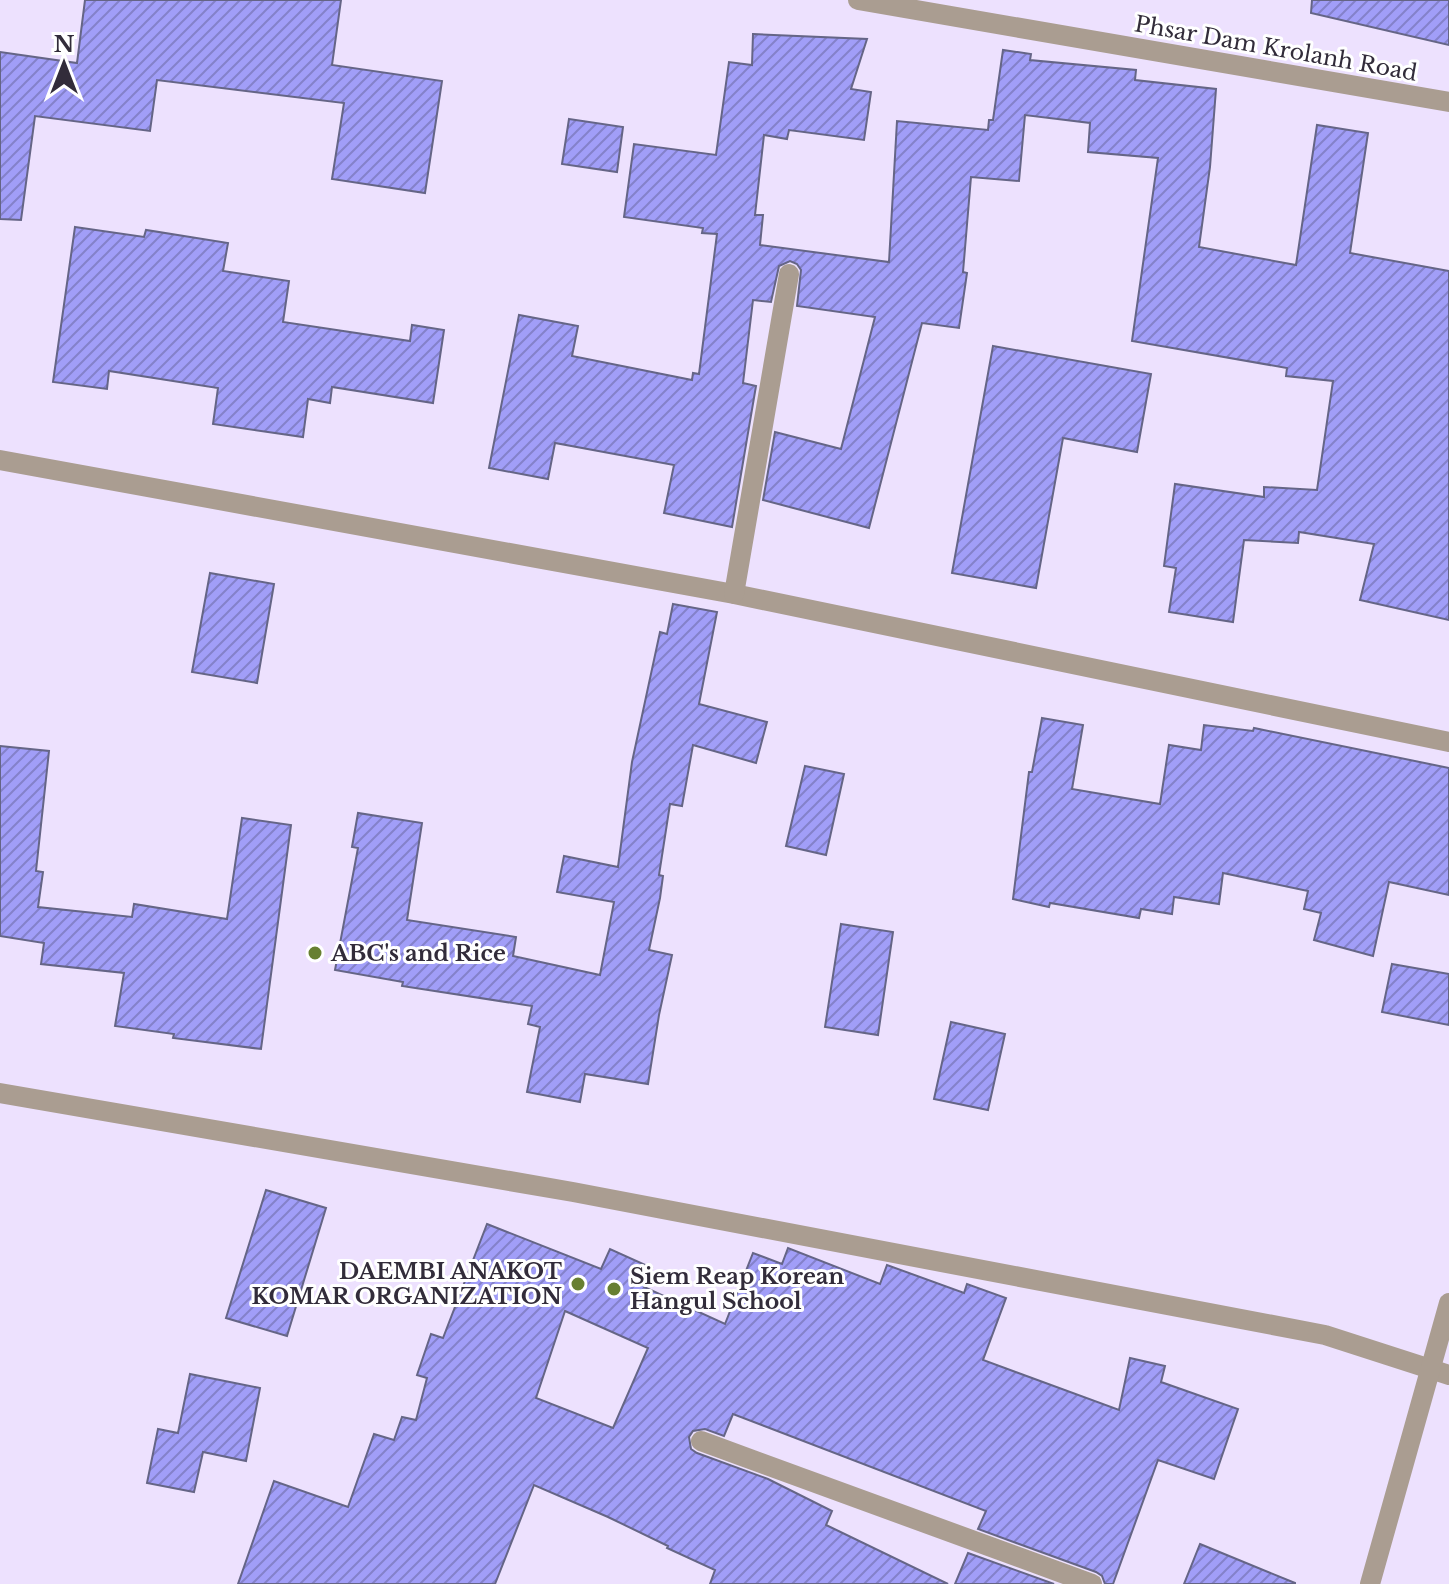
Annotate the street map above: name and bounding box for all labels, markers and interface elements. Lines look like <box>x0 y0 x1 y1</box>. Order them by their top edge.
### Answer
street label: Phsar Dam Krolanh Road <box>1133 10 1419 87</box>
north arrow <box>24 24 104 104</box>
text: N <box>54 31 75 58</box>
place label: ABC's and Rice <box>330 940 506 967</box>
marker: ABC's and Rice <box>306 944 324 962</box>
place label: DAEMBI ANAKOT KOMAR ORGANIZATION <box>251 1258 562 1310</box>
place label: Siem Reap Korean Hangul School <box>630 1263 844 1315</box>
marker: DAEMBI ANAKOT KOMAR ORGANIZATION <box>569 1275 587 1293</box>
marker: Siem Reap Korean Hangul School <box>605 1280 623 1298</box>

